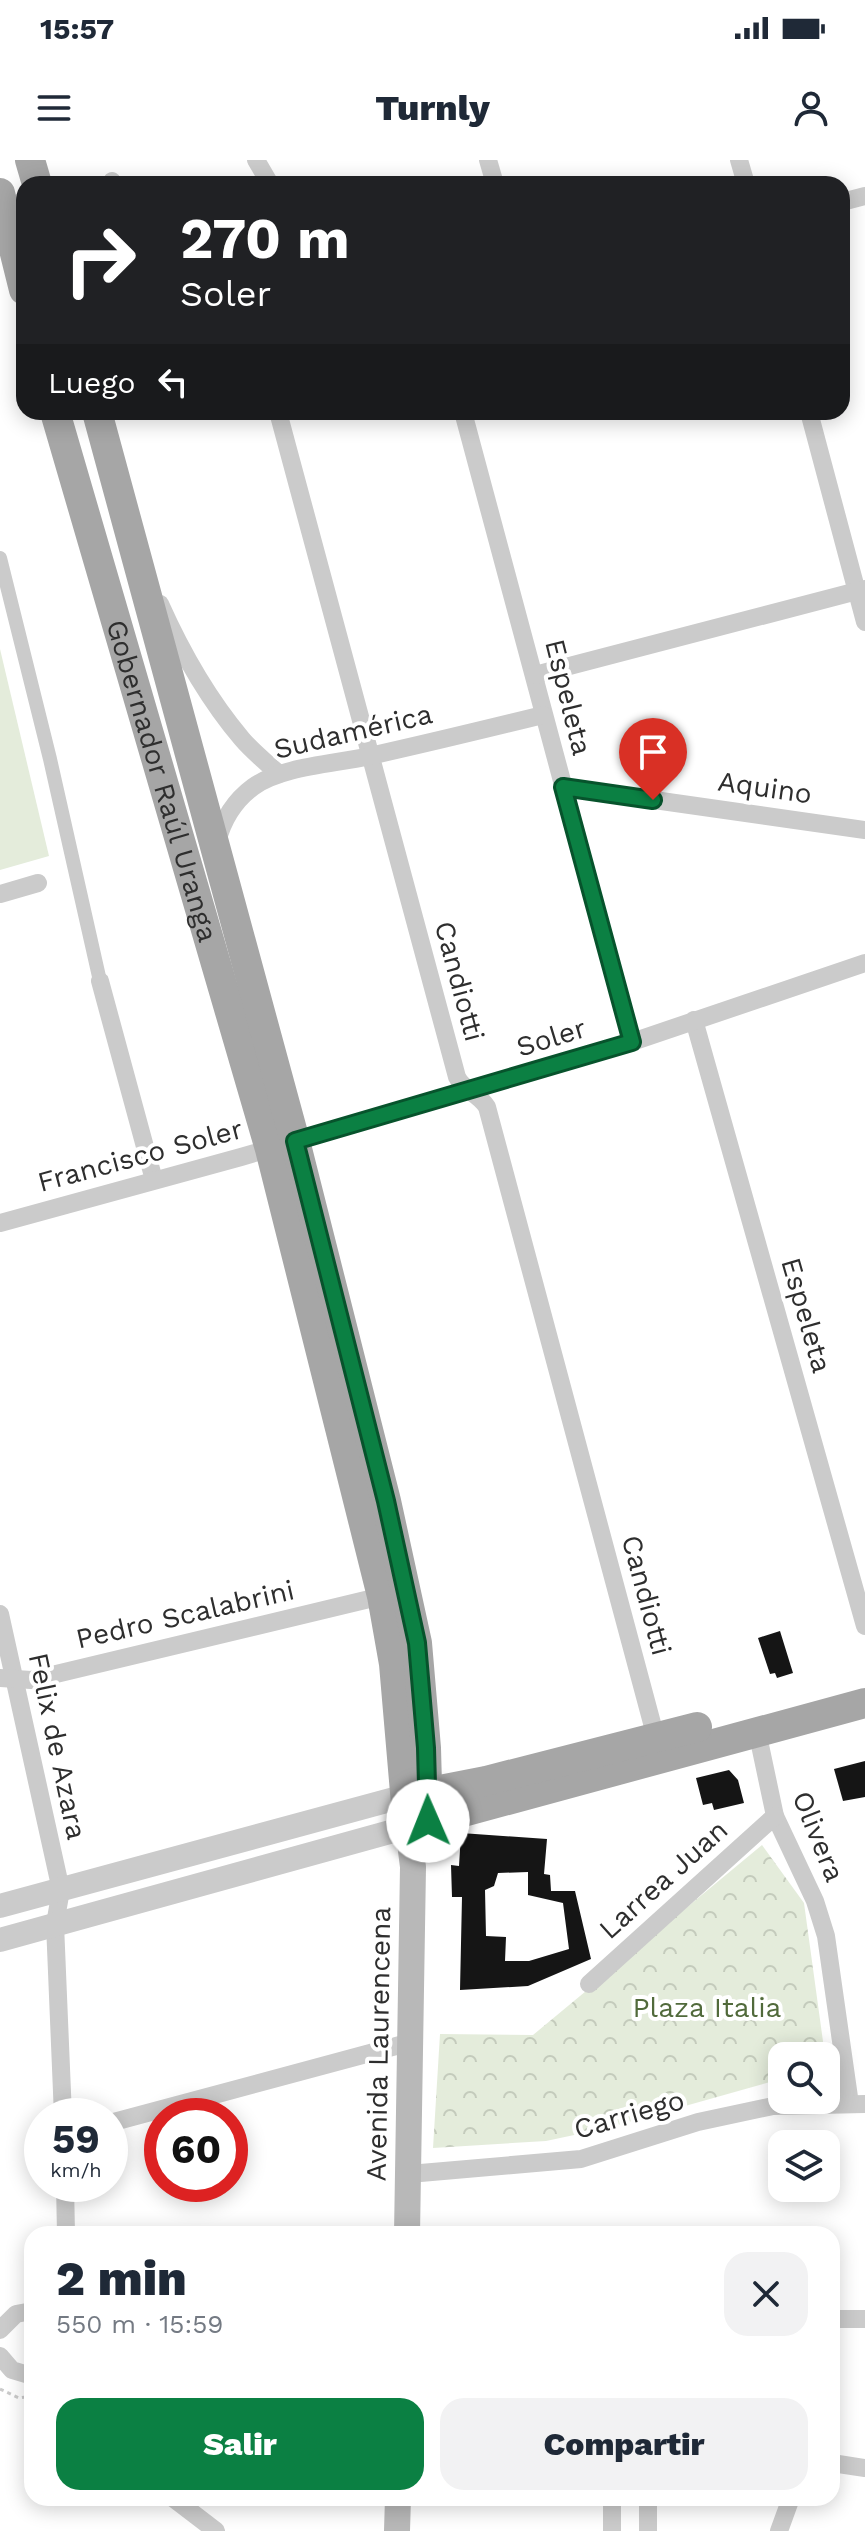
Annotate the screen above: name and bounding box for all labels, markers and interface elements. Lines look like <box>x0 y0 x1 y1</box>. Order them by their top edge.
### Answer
text: 15:57 <box>40 11 114 46</box>
icon: menu <box>32 86 76 130</box>
icon: person <box>789 86 833 130</box>
text: Turnly <box>375 87 490 129</box>
text: 270 m <box>180 206 350 272</box>
icon: right <box>48 208 152 312</box>
text: Soler <box>180 273 271 315</box>
icon: left <box>151 360 195 404</box>
text: Luego <box>48 365 135 400</box>
street label: Gobernador Raúl Uranga <box>99 616 225 946</box>
street label: Espeleta <box>538 636 599 759</box>
street label: Sudamérica <box>271 697 436 766</box>
pin <box>619 718 687 800</box>
icon: arrive <box>631 730 675 774</box>
street label: Aquino <box>716 765 814 810</box>
street label: Candiotti <box>428 917 491 1045</box>
street label: Soler <box>512 1011 590 1064</box>
street label: Francisco Soler <box>34 1112 246 1199</box>
street label: Espeleta <box>774 1254 839 1377</box>
street label: Candiotti <box>615 1531 678 1659</box>
street label: Pedro Scalabrini <box>73 1573 297 1656</box>
street label: Felix de Azara <box>22 1650 93 1843</box>
position arrow <box>386 1779 470 1863</box>
street label: Olivera <box>786 1786 852 1886</box>
street label: Larrea Juan <box>592 1813 734 1946</box>
street label: Avenida Laurencena <box>360 1906 397 2182</box>
park label: Plaza Italia <box>633 1991 782 2024</box>
map controls <box>768 2042 840 2202</box>
button: search <box>768 2042 840 2114</box>
street label: Carriego <box>570 2083 688 2146</box>
speed limit sign: 60 <box>144 2098 248 2202</box>
text: 59 <box>52 2116 100 2163</box>
button: layers <box>768 2130 840 2202</box>
text: km/h <box>50 2158 102 2182</box>
text: 2 min <box>56 2250 187 2307</box>
button: close <box>724 2252 808 2336</box>
text: 550 m · 15:59 <box>56 2309 223 2339</box>
button: Salir <box>56 2398 424 2490</box>
button: Compartir <box>440 2398 808 2490</box>

